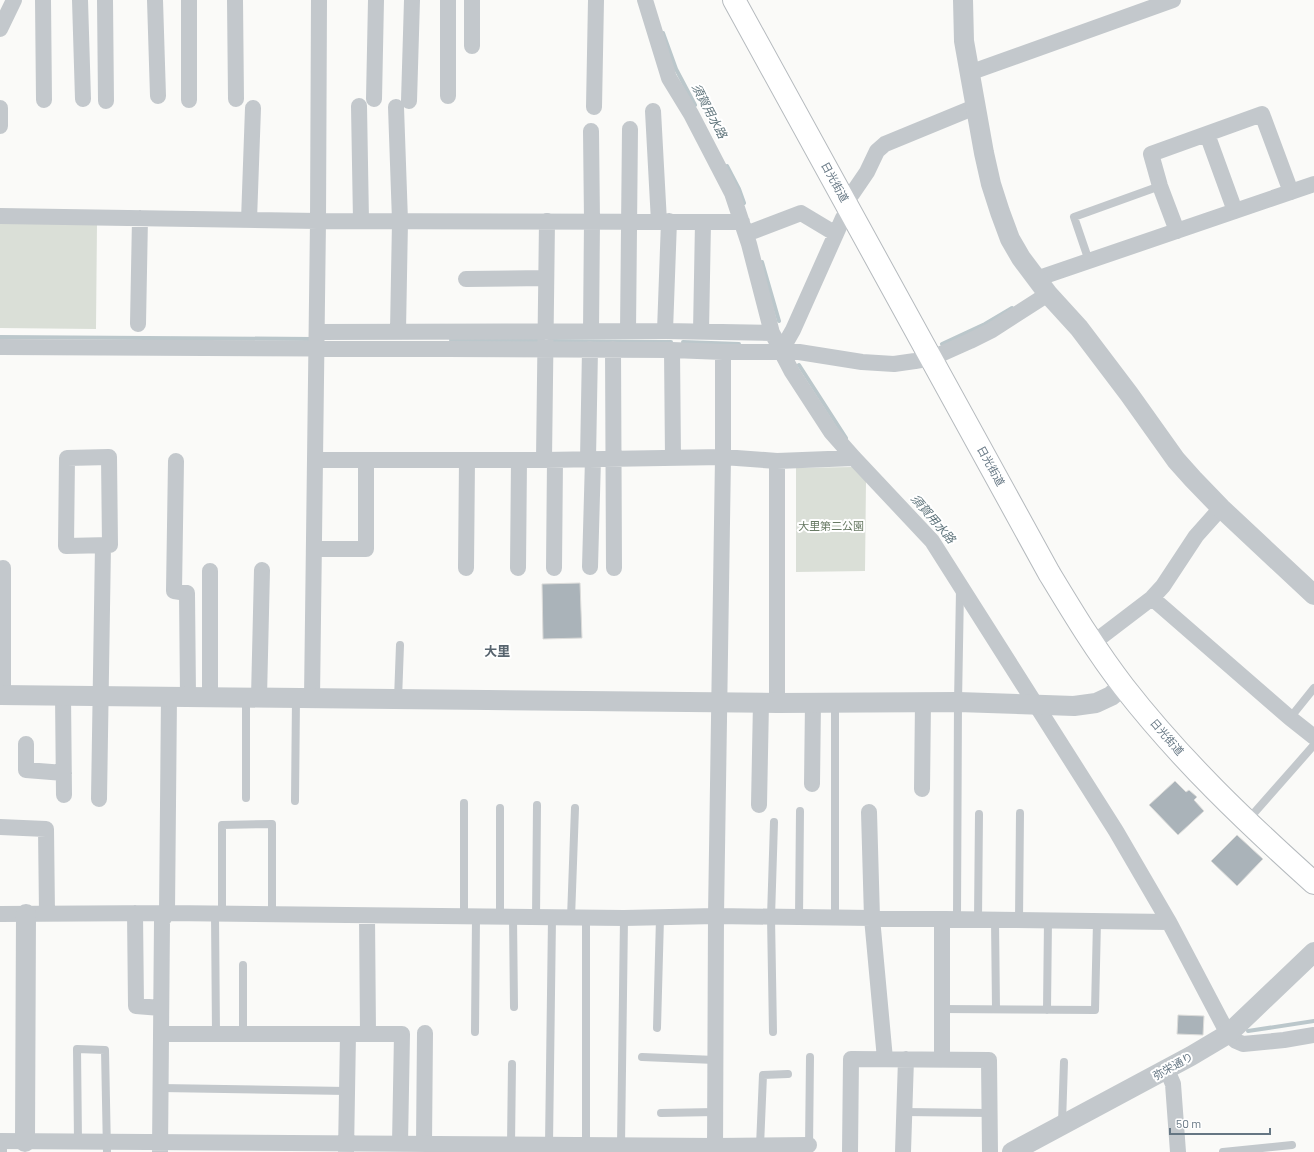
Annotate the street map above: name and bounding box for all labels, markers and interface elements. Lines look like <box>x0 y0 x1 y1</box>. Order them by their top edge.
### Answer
water label: 須賀用水路 <box>690 81 731 141</box>
street label: 日光街道 <box>819 159 852 204</box>
street label: 日光街道 <box>975 443 1008 488</box>
water label: 須賀用水路 <box>909 491 959 546</box>
park label: 大里第二公園 <box>798 519 864 532</box>
district label: 大里 <box>484 643 510 659</box>
street label: 日光街道 <box>1148 716 1187 758</box>
street label: 弥栄通り <box>1150 1049 1195 1082</box>
scale bar <box>1170 1110 1270 1136</box>
text: 50 m <box>1176 1116 1201 1130</box>

